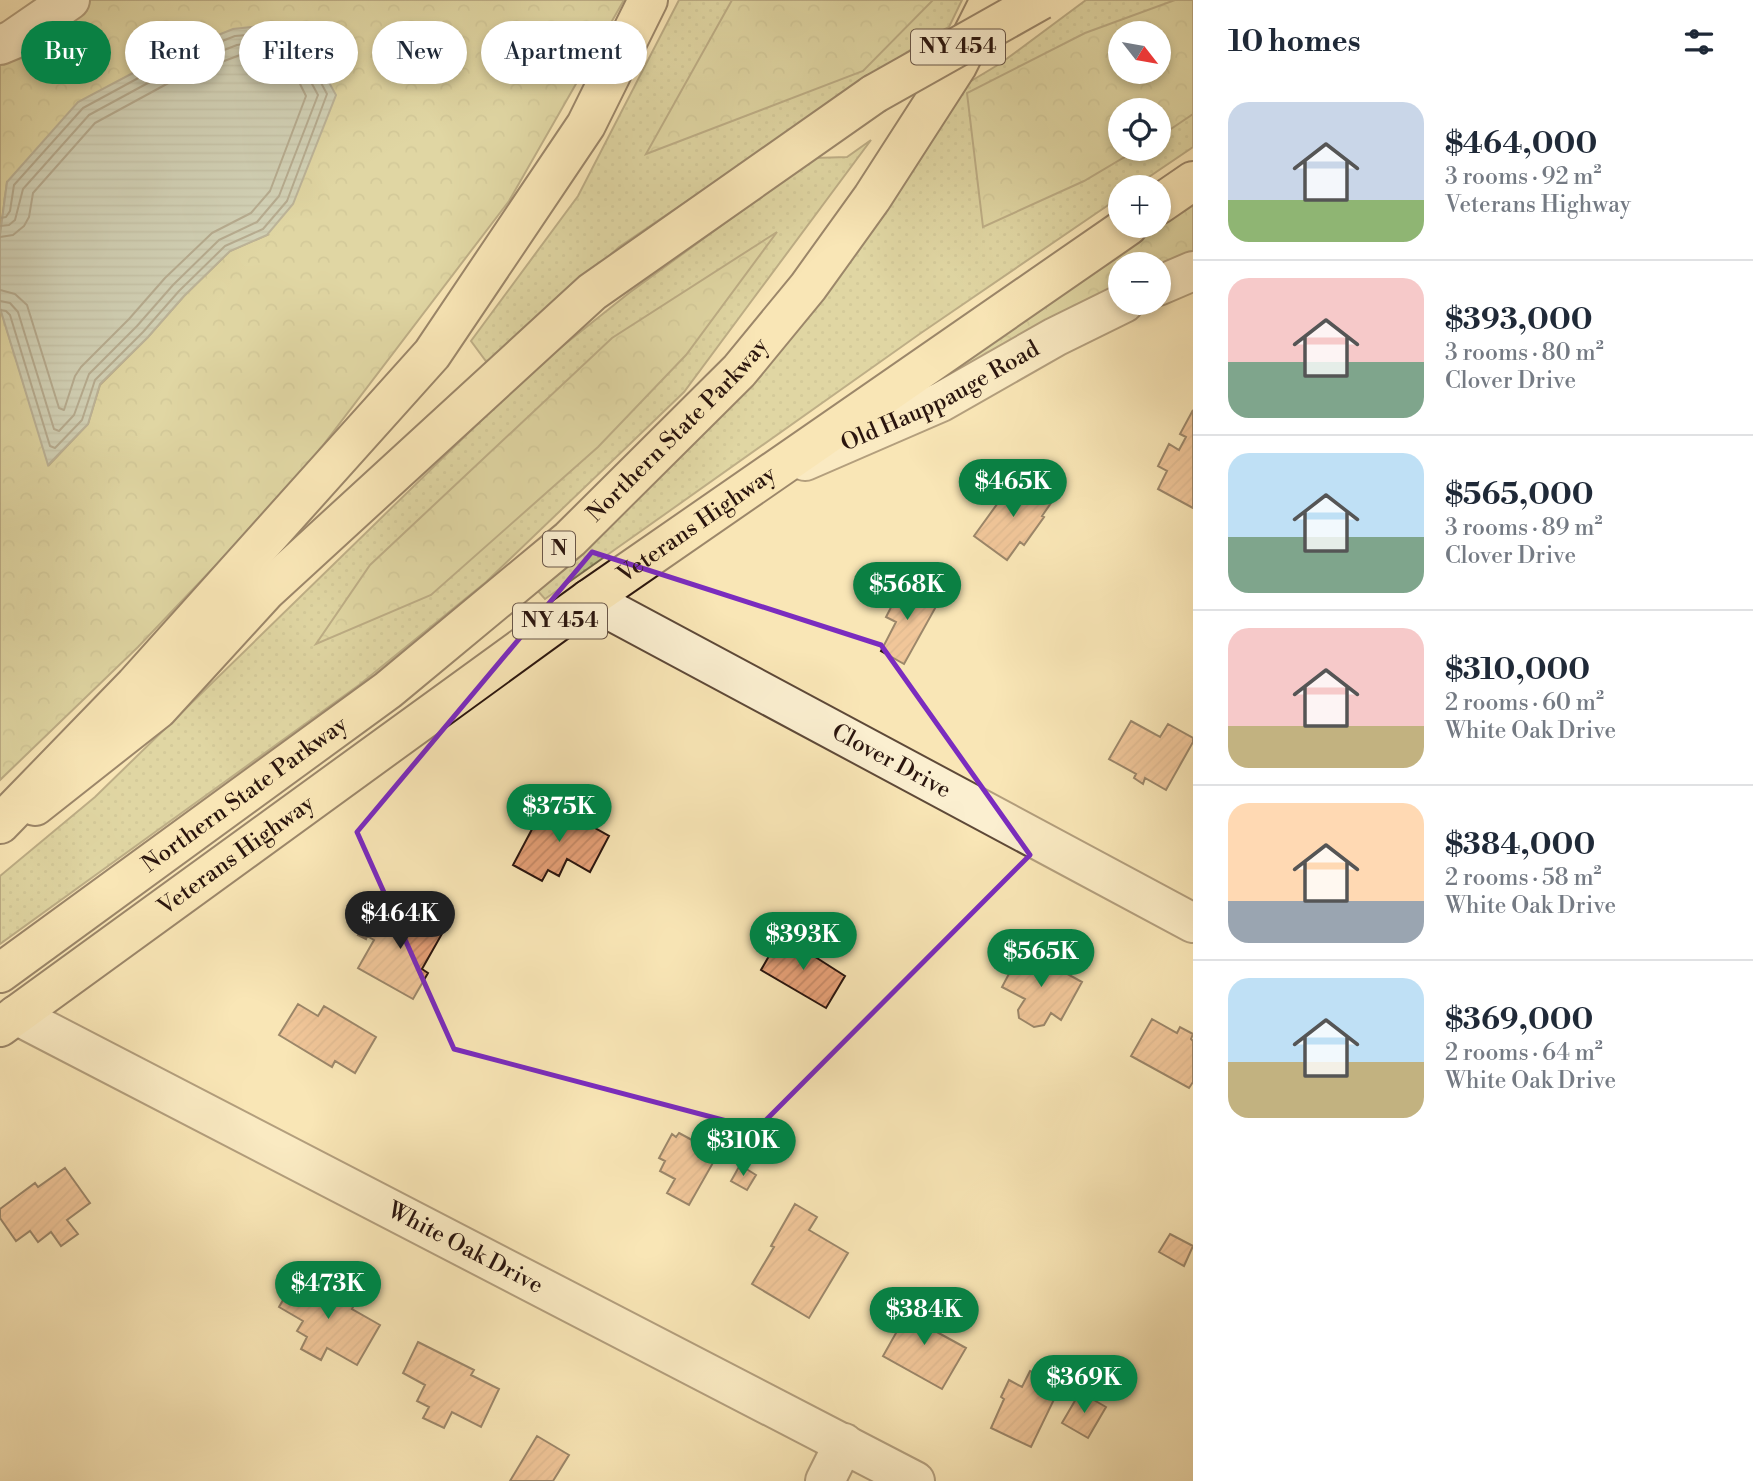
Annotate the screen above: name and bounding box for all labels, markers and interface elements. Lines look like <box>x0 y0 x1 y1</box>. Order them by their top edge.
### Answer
chip: Buy <box>21 21 111 84</box>
chip: Rent <box>125 21 225 84</box>
chip: Filters <box>239 21 358 84</box>
chip: New <box>372 21 467 84</box>
chip: Apartment <box>481 21 647 84</box>
north arrow <box>1108 21 1171 84</box>
map controls <box>1108 21 1171 315</box>
text: 10 homes <box>1228 23 1361 61</box>
icon: filters <box>1680 23 1718 61</box>
road number: NY 454 <box>911 30 1005 64</box>
button: locate <box>1108 98 1171 161</box>
text: $464,000 <box>1445 125 1597 163</box>
icon: home <box>1284 130 1368 214</box>
text: 3 rooms · 92 m² <box>1445 163 1601 191</box>
button: + <box>1108 175 1171 238</box>
text: Veterans Highway <box>1445 191 1631 219</box>
button: − <box>1108 252 1171 315</box>
text: $393,000 <box>1445 301 1593 339</box>
icon: home <box>1284 306 1368 390</box>
street label: Northern State Parkway <box>581 332 775 528</box>
street label: Old Hauppauge Road <box>837 335 1044 458</box>
text: 3 rooms · 80 m² <box>1445 339 1604 367</box>
text: Clover Drive <box>1445 367 1576 395</box>
street label: Veterans Highway <box>611 460 782 589</box>
pin: $465K <box>964 460 1062 519</box>
text: $465K <box>975 468 1051 496</box>
text: $565,000 <box>1445 476 1594 514</box>
icon: home <box>1284 481 1368 565</box>
text: 3 rooms · 89 m² <box>1445 514 1602 542</box>
road number: N <box>543 532 575 566</box>
text: Clover Drive <box>1445 542 1576 570</box>
pin: $568K <box>858 562 956 622</box>
text: $568K <box>869 571 945 599</box>
road number: NY 454 <box>513 604 607 638</box>
text: $310,000 <box>1445 651 1590 689</box>
icon: home <box>1284 656 1368 740</box>
text: 2 rooms · 60 m² <box>1445 689 1604 717</box>
street label: Northern State Parkway <box>137 710 354 879</box>
text: White Oak Drive <box>1445 717 1616 745</box>
street label: Clover Drive <box>827 718 956 804</box>
pin: $375K <box>510 784 608 844</box>
street label: Veterans Highway <box>152 789 320 922</box>
text: $375K <box>523 793 595 821</box>
text: $384,000 <box>1445 826 1595 864</box>
icon: home <box>1284 831 1368 915</box>
text: 2 rooms · 58 m² <box>1445 864 1602 892</box>
pin: $464K <box>351 892 449 951</box>
text: White Oak Drive <box>1445 892 1616 920</box>
text: $464K <box>361 900 439 928</box>
pin: $393K <box>754 912 852 972</box>
text: $393K <box>766 921 840 949</box>
pin: $565K <box>992 930 1090 989</box>
text: $565K <box>1003 938 1079 966</box>
text: $369,000 <box>1445 1001 1593 1039</box>
icon: home <box>1284 1006 1368 1090</box>
text: 2 rooms · 64 m² <box>1445 1039 1603 1067</box>
text: White Oak Drive <box>1445 1067 1616 1095</box>
pin: $310K <box>694 1118 792 1178</box>
text: $310K <box>707 1127 779 1155</box>
street label: White Oak Drive <box>382 1196 548 1300</box>
pin: $473K <box>279 1262 377 1321</box>
text: $473K <box>291 1270 365 1298</box>
pin: $384K <box>875 1288 973 1347</box>
text: $384K <box>886 1296 962 1324</box>
pin: $369K <box>1035 1356 1133 1415</box>
text: $369K <box>1046 1364 1122 1392</box>

